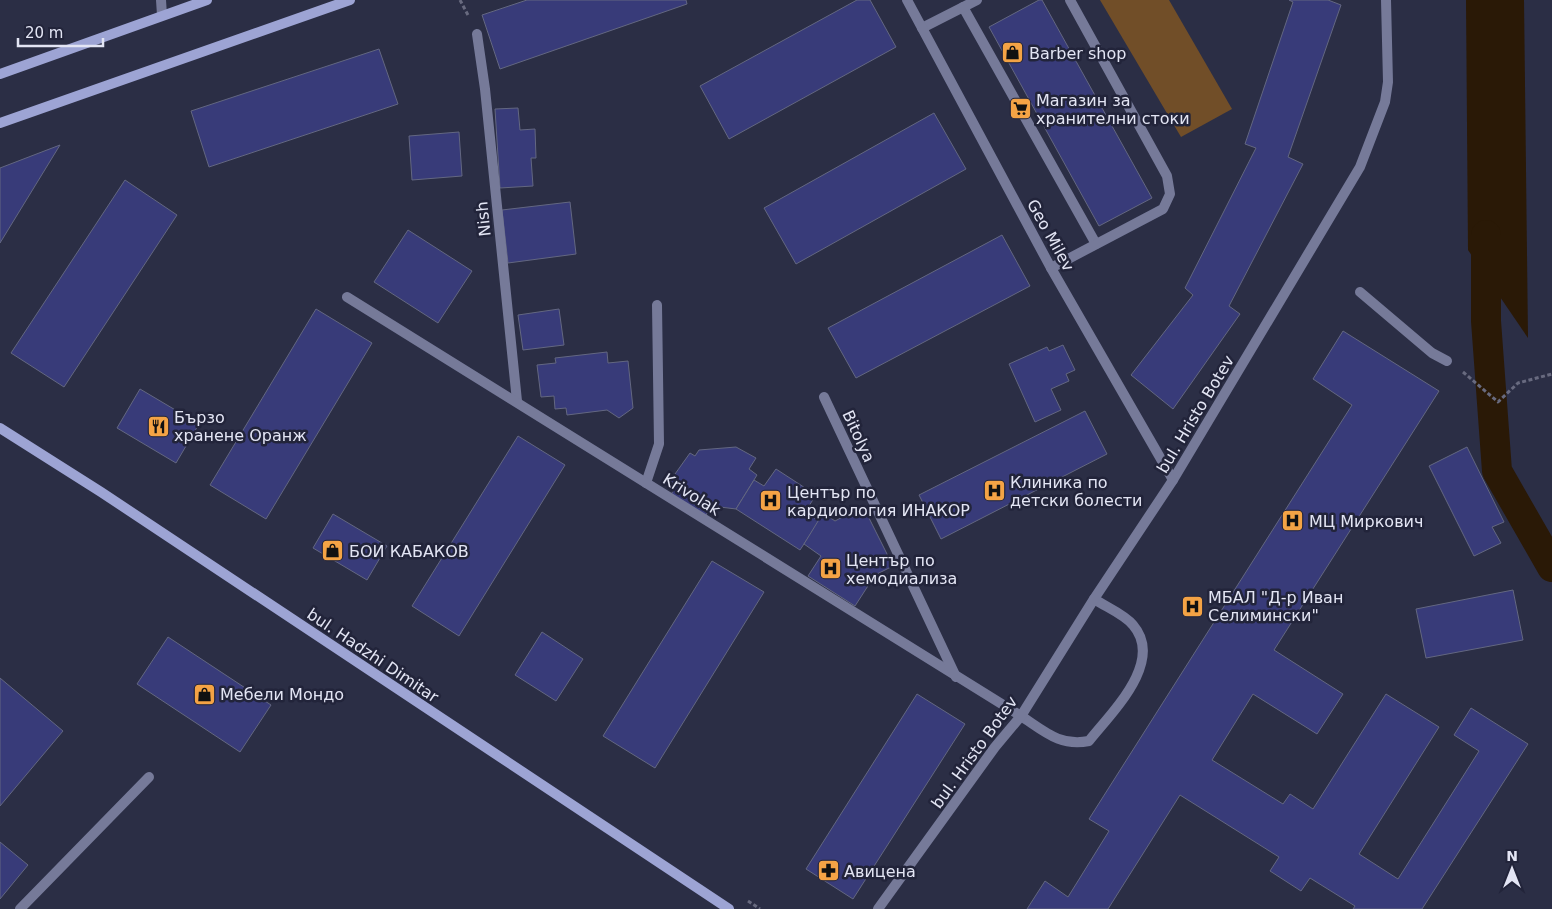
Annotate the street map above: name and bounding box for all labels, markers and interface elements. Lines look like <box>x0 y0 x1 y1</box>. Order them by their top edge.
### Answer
scale bar <box>18 15 102 47</box>
text: 20 m <box>25 24 63 42</box>
shop icon: Barber shop <box>1001 41 1025 65</box>
place label: Barber shop <box>1029 44 1126 63</box>
place label: Магазин за хранителни стоки <box>1036 91 1190 128</box>
supermarket icon: Магазин за хранителни стоки <box>1008 97 1032 121</box>
street label: Geo Milev <box>1023 196 1078 274</box>
street label: Nish <box>472 201 495 237</box>
street label: bul. Hristo Botev <box>1153 352 1238 477</box>
street label: Bitolya <box>838 407 879 465</box>
place label: Бързо хранене Оранж <box>174 408 307 445</box>
restaurant icon: Бързо хранене Оранж <box>146 414 170 438</box>
street label: Krivolak <box>659 469 725 520</box>
place label: Клиника по детски болести <box>1010 473 1142 510</box>
hospital icon: Клиника по детски болести <box>982 479 1006 503</box>
place label: Център по кардиология ИНАКОР <box>787 483 970 520</box>
hospital icon: Център по кардиология ИНАКОР <box>759 489 783 513</box>
hospital icon: МЦ Миркович <box>1281 509 1305 533</box>
place label: МЦ Миркович <box>1309 512 1423 531</box>
shop icon: БОИ КАБАКОВ <box>321 539 345 563</box>
place label: БОИ КАБАКОВ <box>349 542 469 561</box>
place label: Център по хемодиализа <box>846 551 957 588</box>
hospital icon: Център по хемодиализа <box>818 557 842 581</box>
place label: МБАЛ "Д-р Иван Селимински" <box>1208 588 1343 625</box>
hospital icon: МБАЛ "Д-р Иван Селимински" <box>1180 594 1204 618</box>
street label: bul. Hadzhi Dimitar <box>303 604 442 707</box>
shop icon: Мебели Мондо <box>192 682 216 706</box>
place label: Мебели Мондо <box>220 685 344 704</box>
street label: bul. Hristo Botev <box>927 693 1021 812</box>
north arrow <box>1487 844 1537 894</box>
text: N <box>1506 848 1518 864</box>
pharmacy icon: Авицена <box>816 859 840 883</box>
place label: Авицена <box>844 862 916 881</box>

